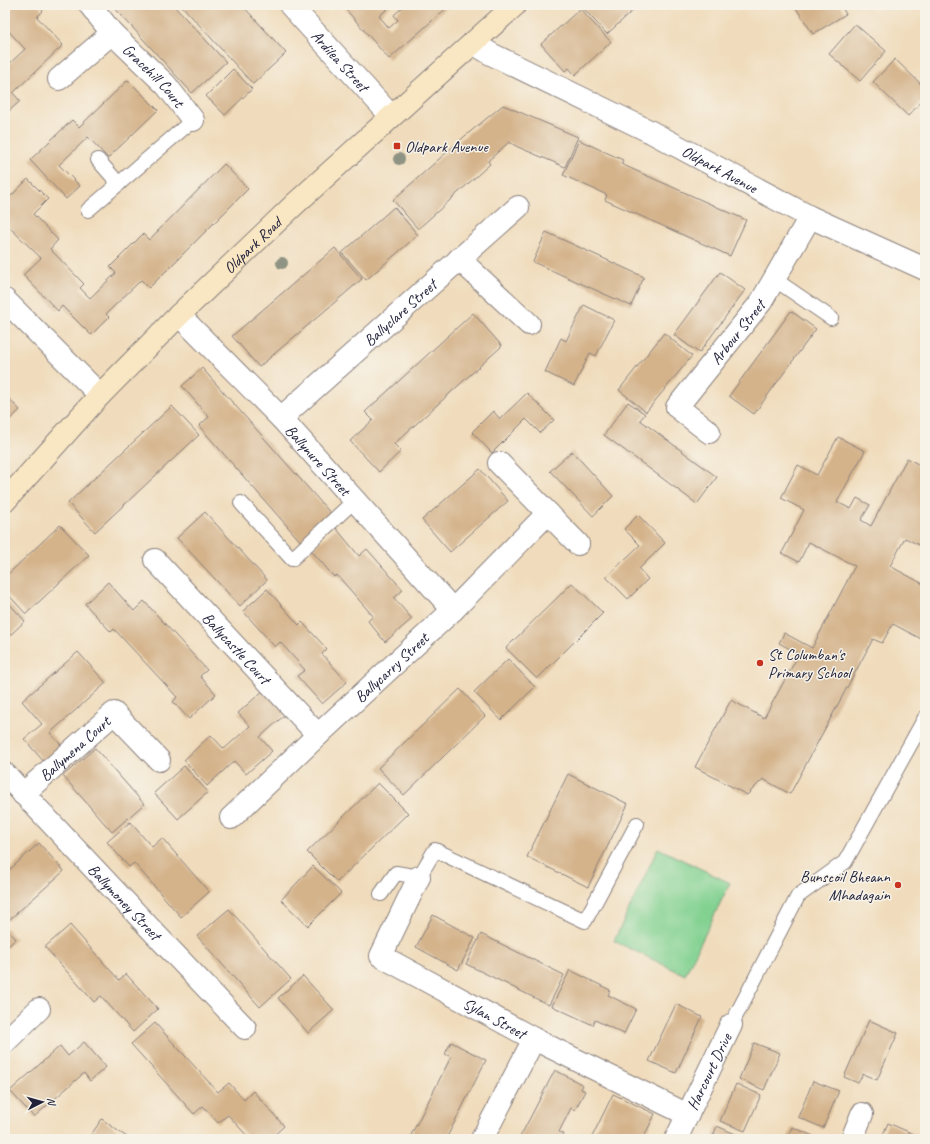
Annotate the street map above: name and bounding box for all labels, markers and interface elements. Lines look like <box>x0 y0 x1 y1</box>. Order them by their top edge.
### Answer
street label: Ardilea Street <box>307 26 375 98</box>
street label: Gracehill Court <box>118 40 189 113</box>
place label: Oldpark Avenue <box>405 137 489 157</box>
marker: Oldpark Avenue <box>392 141 402 151</box>
street label: Oldpark Avenue <box>678 141 762 199</box>
street label: Oldpark Road <box>220 211 288 278</box>
street label: Ballyclare Street <box>360 274 443 351</box>
street label: Arbour Street <box>706 294 771 369</box>
street label: Ballynure Street <box>281 421 356 501</box>
street label: Ballycastle Court <box>198 608 276 691</box>
street label: Ballycarry Street <box>351 628 434 707</box>
place label: St Columban's Primary School <box>768 645 854 683</box>
marker: St Columban's Primary School <box>755 658 765 668</box>
street label: Ballymena Court <box>36 711 116 786</box>
street label: Ballymoney Street <box>83 860 167 947</box>
place label: Bunscoil Bheann Mhadagain <box>800 867 891 905</box>
marker: Bunscoil Bheann Mhadagain <box>893 880 903 890</box>
street label: Sylan Street <box>459 993 531 1045</box>
street label: Harcourt Drive <box>683 1029 737 1113</box>
north arrow <box>22 1082 62 1122</box>
text: N <box>45 1097 59 1107</box>

